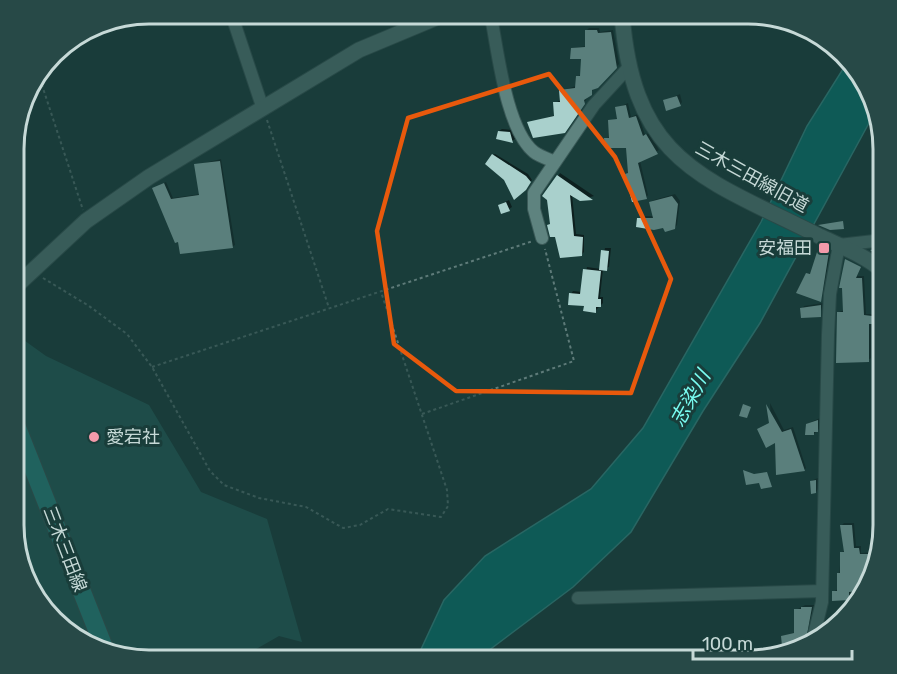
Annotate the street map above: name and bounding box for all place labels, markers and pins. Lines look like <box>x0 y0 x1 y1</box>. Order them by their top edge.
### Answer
place label: 安福田 <box>758 237 812 259</box>
marker: 安福田 <box>817 241 831 255</box>
place label: 愛宕社 <box>106 426 160 448</box>
marker: 愛宕社 <box>87 430 101 444</box>

